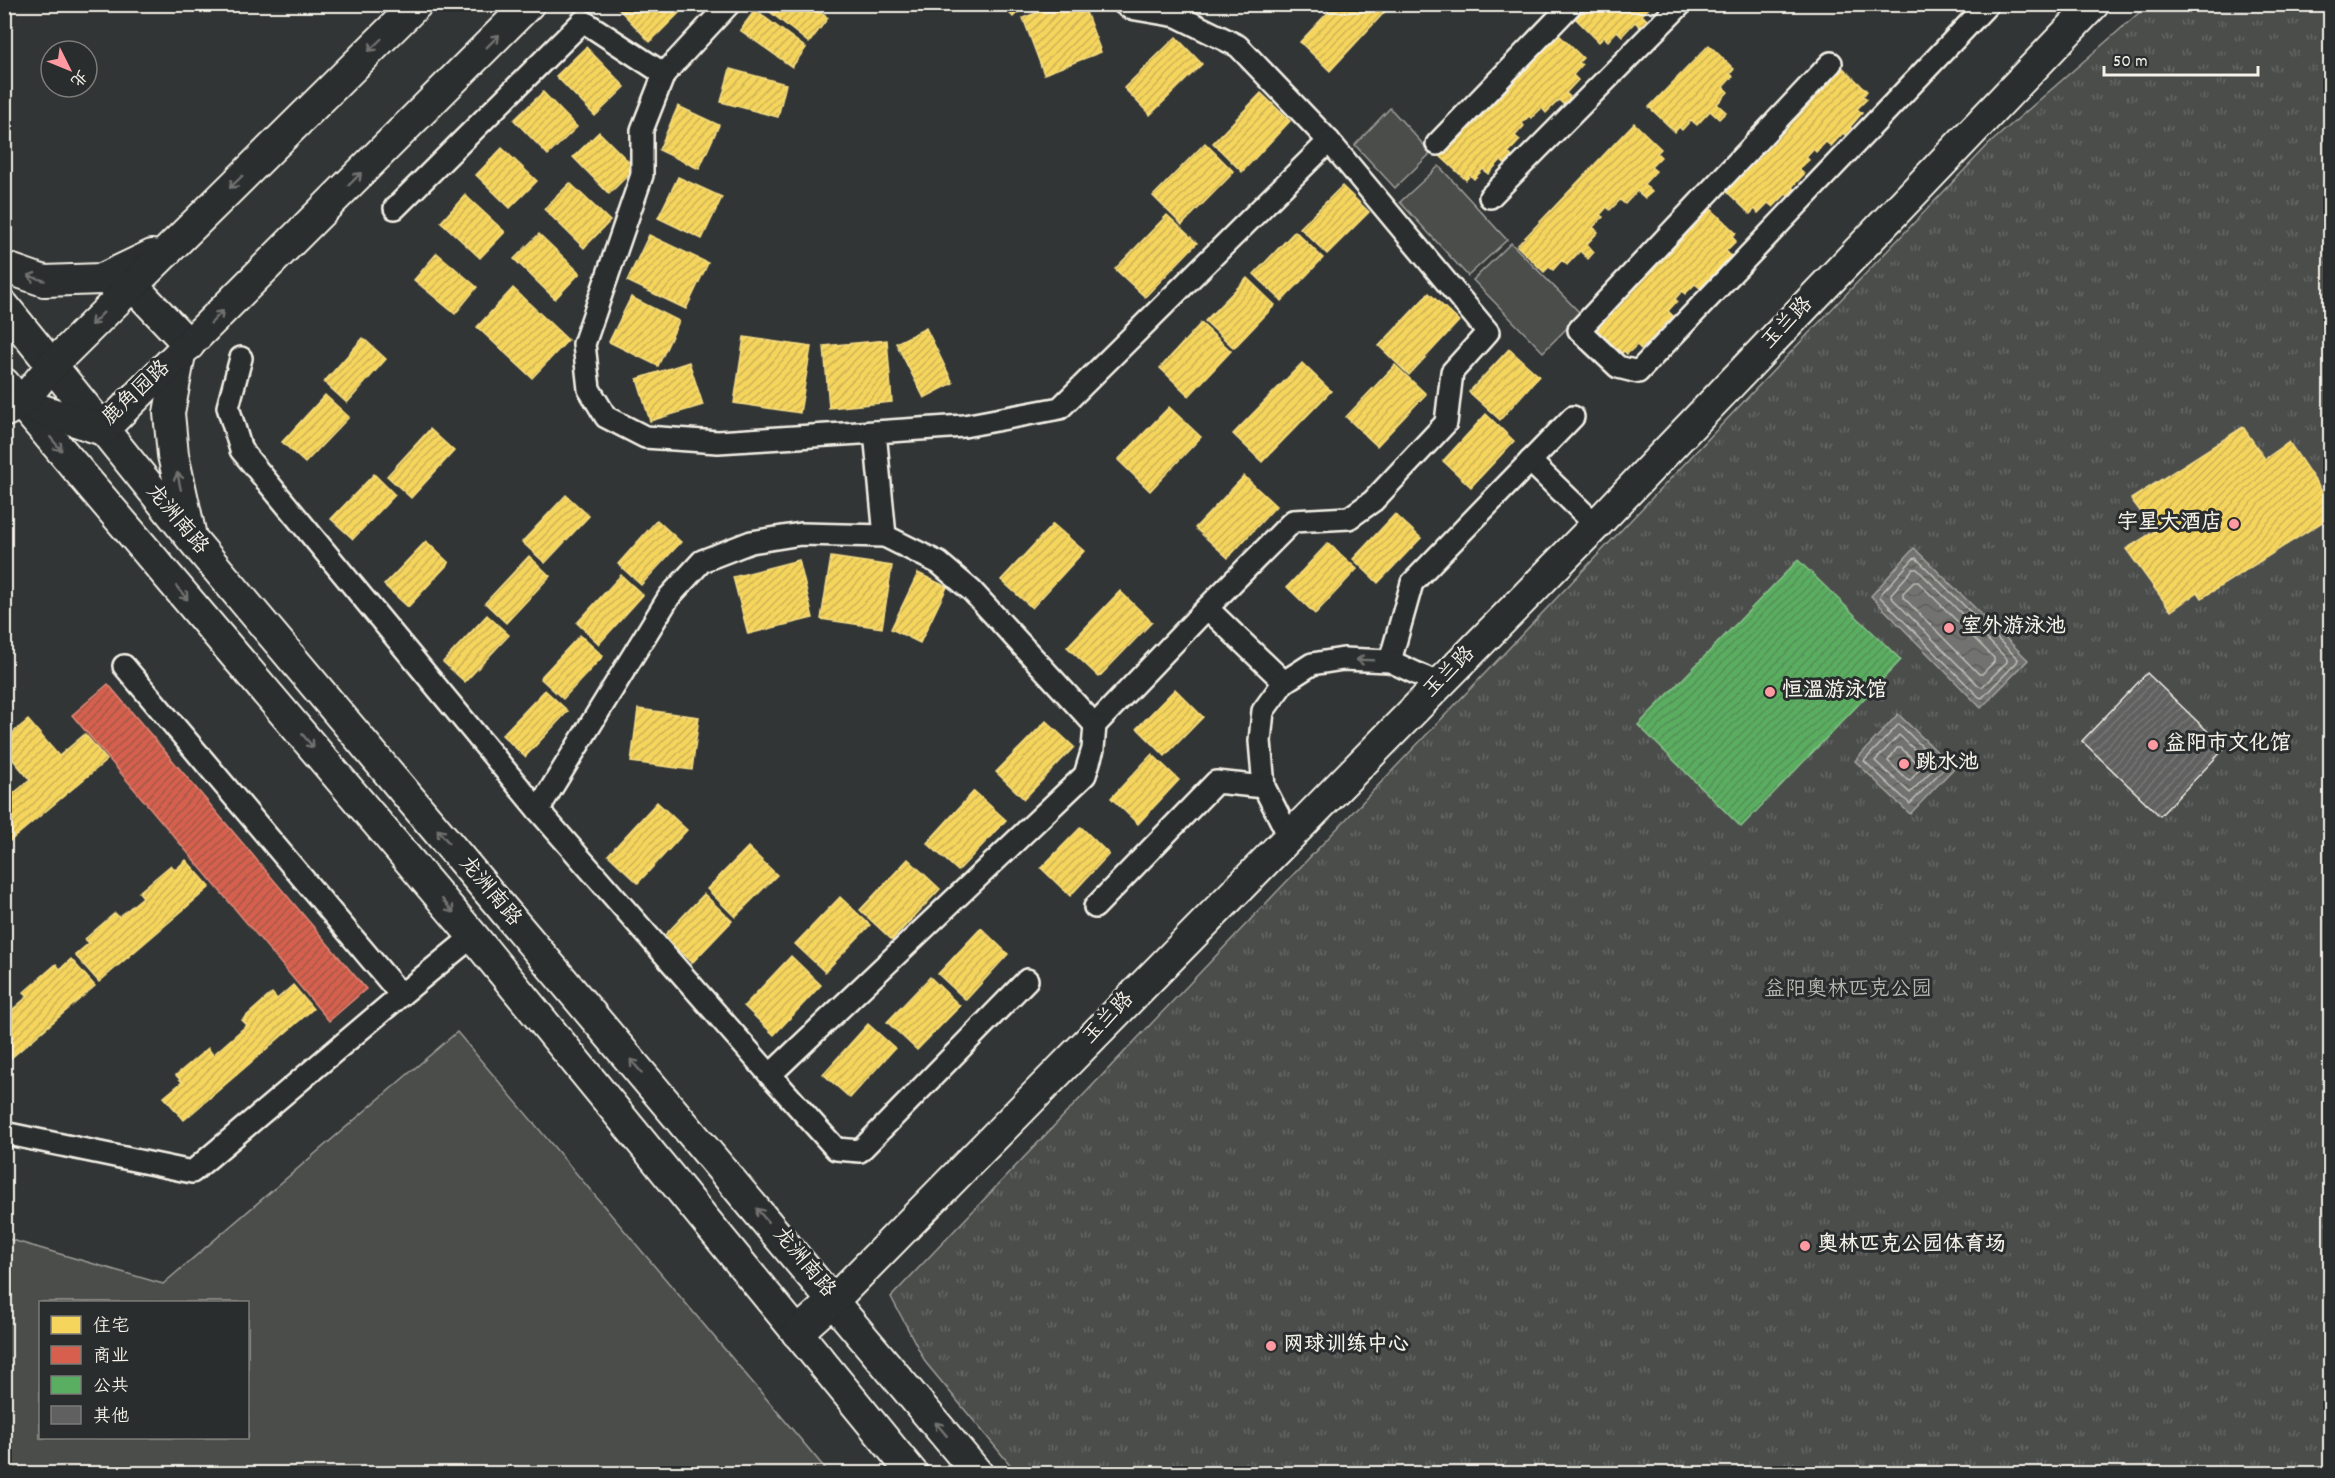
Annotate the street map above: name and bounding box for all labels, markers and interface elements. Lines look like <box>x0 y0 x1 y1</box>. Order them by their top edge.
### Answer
one-way arrow <box>486 33 500 48</box>
one-way arrow <box>368 38 383 53</box>
north arrow <box>39 39 99 99</box>
scale bar <box>2104 39 2258 77</box>
text: 50 m <box>2113 50 2148 75</box>
text: 北 <box>64 64 92 91</box>
one-way arrow <box>348 171 363 186</box>
one-way arrow <box>228 175 243 189</box>
one-way arrow <box>27 272 46 283</box>
street label: 玉兰路 <box>1755 291 1821 357</box>
one-way arrow <box>210 309 225 324</box>
one-way arrow <box>90 312 105 327</box>
street label: 鹿角园路 <box>96 354 178 434</box>
one-way arrow <box>49 436 62 452</box>
one-way arrow <box>173 472 184 491</box>
street label: 龙洲南路 <box>138 478 214 562</box>
place label: 宇星大酒店 <box>2117 509 2222 539</box>
marker: 宇星大酒店 <box>2227 517 2241 531</box>
one-way arrow <box>175 585 189 600</box>
place label: 室外游泳池 <box>1961 613 2066 643</box>
marker: 室外游泳池 <box>1942 621 1956 635</box>
street label: 玉兰路 <box>1417 640 1483 706</box>
one-way arrow <box>1355 654 1375 665</box>
place label: 恒温游泳馆 <box>1782 677 1887 707</box>
marker: 恒温游泳馆 <box>1763 685 1777 699</box>
place label: 益阳市文化馆 <box>2165 730 2291 760</box>
one-way arrow <box>301 733 315 748</box>
marker: 益阳市文化馆 <box>2146 738 2160 752</box>
place label: 跳水池 <box>1916 749 1979 779</box>
marker: 跳水池 <box>1897 757 1911 771</box>
one-way arrow <box>436 828 449 844</box>
street label: 龙洲南路 <box>451 850 527 934</box>
one-way arrow <box>441 898 454 914</box>
park label: 益阳奥林匹克公园 <box>1764 976 1932 1006</box>
street label: 玉兰路 <box>1076 986 1142 1052</box>
one-way arrow <box>630 1058 643 1074</box>
one-way arrow <box>756 1207 769 1223</box>
street label: 龙洲南路 <box>765 1221 841 1305</box>
place label: 奥林匹克公园体育场 <box>1817 1231 2006 1261</box>
marker: 奥林匹克公园体育场 <box>1798 1239 1812 1253</box>
legend <box>39 1301 249 1439</box>
text: 住宅 <box>93 1315 129 1340</box>
place label: 网球训练中心 <box>1283 1331 1409 1361</box>
marker: 网球训练中心 <box>1264 1339 1278 1353</box>
text: 商业 <box>93 1345 129 1370</box>
text: 公共 <box>93 1375 129 1400</box>
text: 其他 <box>93 1405 129 1430</box>
one-way arrow <box>935 1421 948 1437</box>

